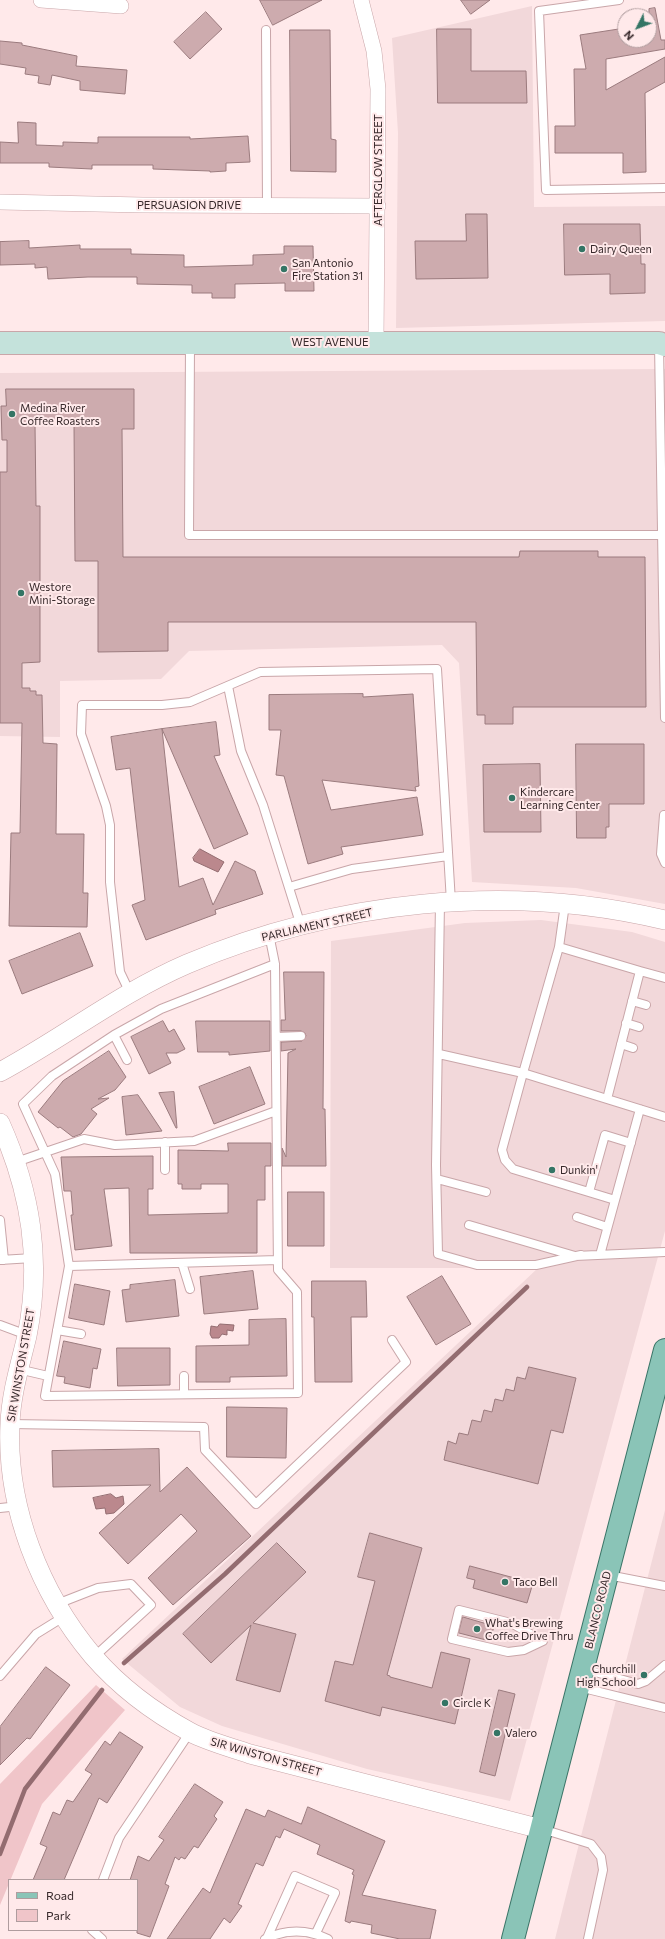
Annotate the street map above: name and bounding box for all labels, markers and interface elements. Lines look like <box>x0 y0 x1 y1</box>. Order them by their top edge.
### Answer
north arrow <box>617 8 657 48</box>
text: N <box>621 28 636 43</box>
street label: AFTERGLOW STREET <box>371 114 385 226</box>
street label: PERSUASION DRIVE <box>137 198 241 212</box>
place label: Dairy Queen <box>590 242 652 256</box>
marker: Dairy Queen <box>577 244 587 254</box>
place label: San Antonio Fire Station 31 <box>292 256 363 282</box>
marker: San Antonio Fire Station 31 <box>279 264 289 274</box>
street label: WEST AVENUE <box>292 335 368 349</box>
place label: Medina River Coffee Roasters <box>20 401 100 427</box>
marker: Medina River Coffee Roasters <box>7 409 17 419</box>
place label: Westore Mini-Storage <box>29 580 95 606</box>
marker: Westore Mini-Storage <box>16 588 26 598</box>
place label: Kindercare Learning Center <box>520 785 600 811</box>
marker: Kindercare Learning Center <box>507 793 517 803</box>
street label: PARLIAMENT STREET <box>260 906 374 944</box>
place label: Dunkin' <box>560 1163 598 1177</box>
marker: Dunkin' <box>547 1165 557 1175</box>
street label: SIR WINSTON STREET <box>5 1307 37 1423</box>
street label: BLANCO ROAD <box>582 1570 614 1650</box>
place label: Taco Bell <box>513 1575 557 1589</box>
marker: Taco Bell <box>500 1577 510 1587</box>
place label: What's Brewing Coffee Drive Thru <box>485 1616 573 1642</box>
marker: What's Brewing Coffee Drive Thru <box>472 1624 482 1634</box>
place label: Churchill High School <box>576 1662 636 1688</box>
marker: Churchill High School <box>639 1670 649 1680</box>
place label: Circle K <box>453 1696 491 1710</box>
marker: Circle K <box>440 1698 450 1708</box>
place label: Valero <box>505 1726 537 1740</box>
marker: Valero <box>492 1728 502 1738</box>
street label: SIR WINSTON STREET <box>209 1735 323 1779</box>
legend <box>8 1879 138 1931</box>
text: Road <box>46 1888 74 1902</box>
text: Park <box>46 1908 71 1922</box>

